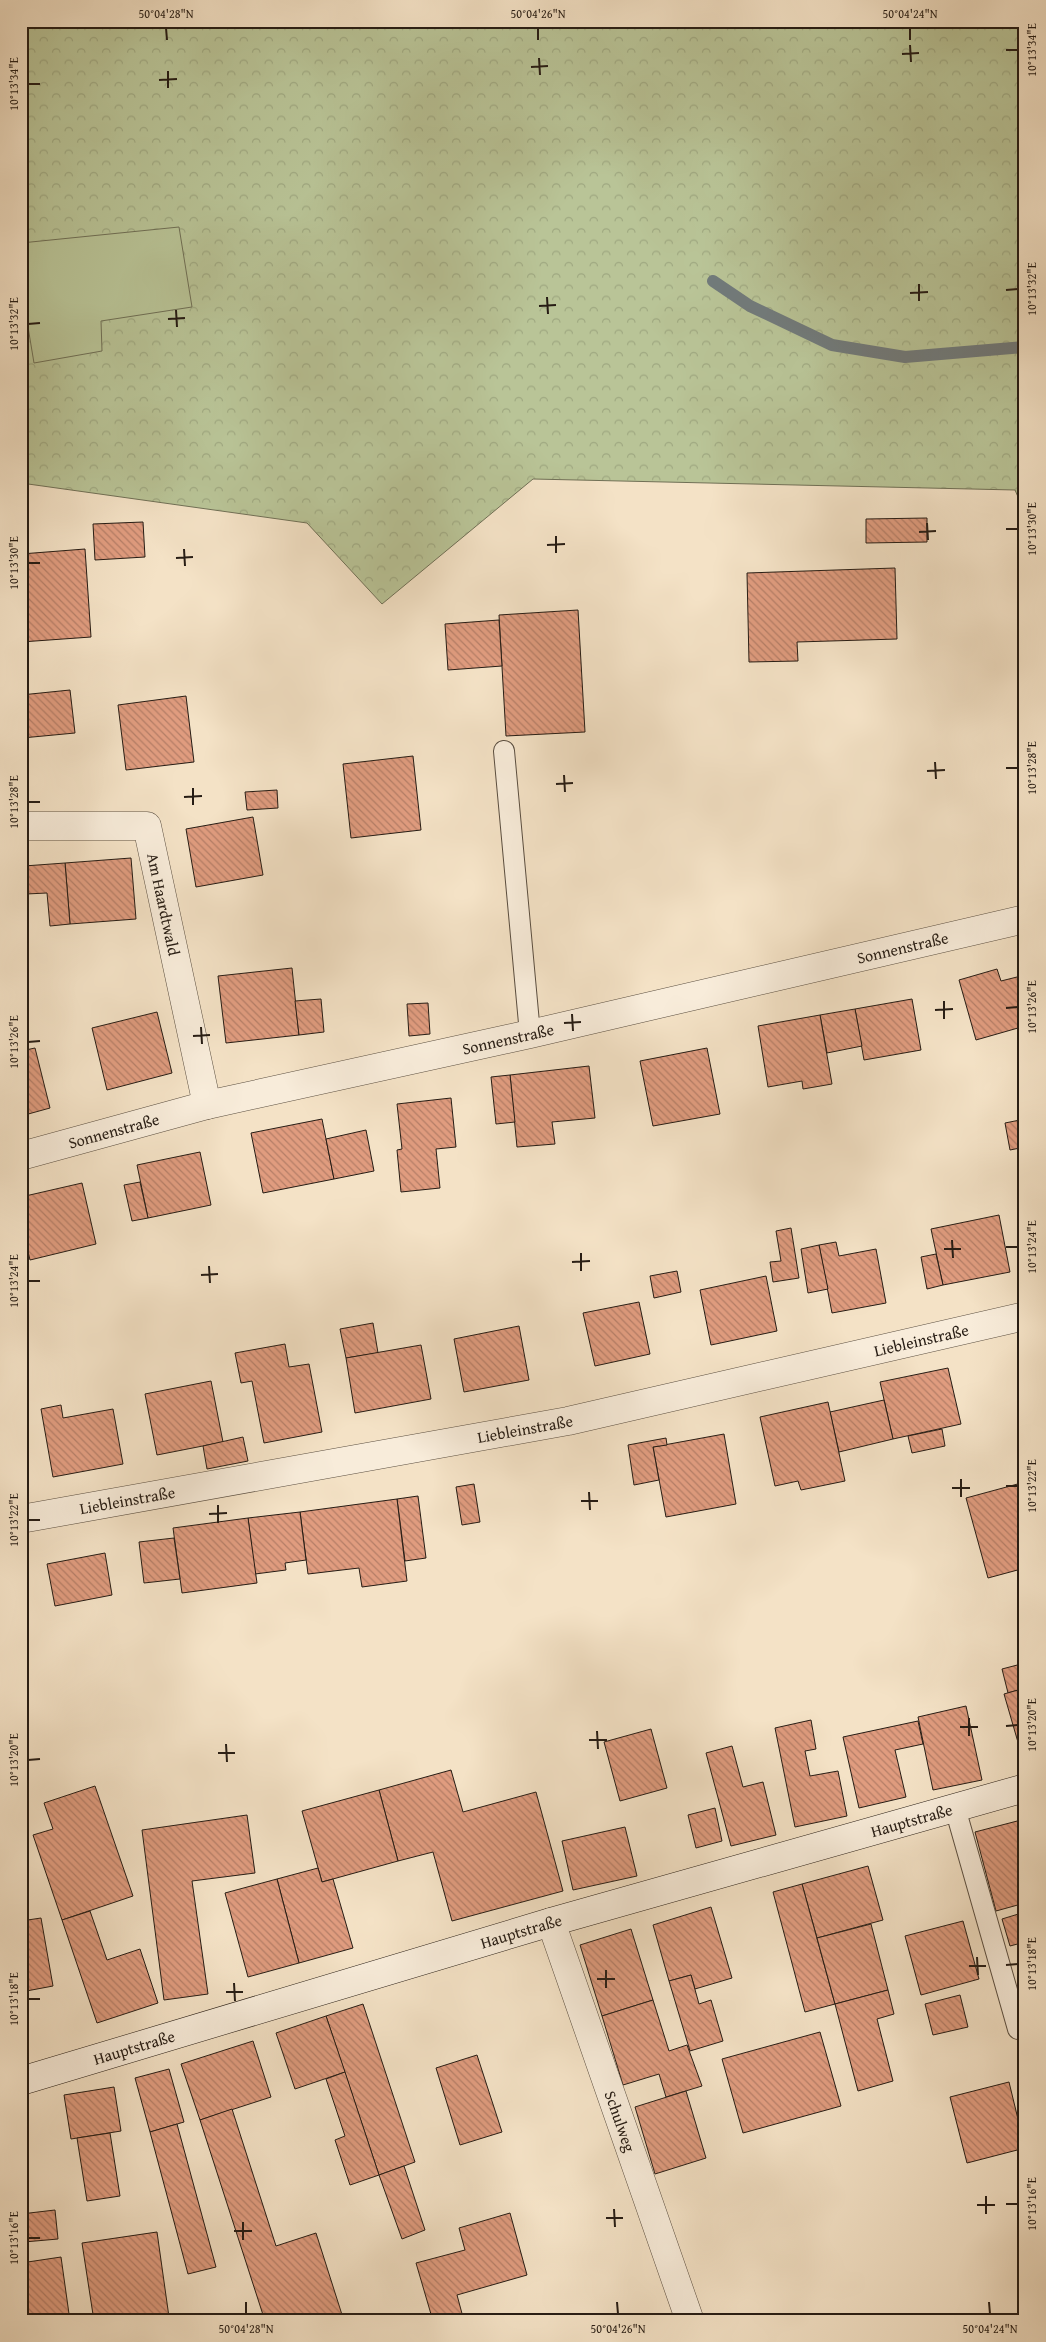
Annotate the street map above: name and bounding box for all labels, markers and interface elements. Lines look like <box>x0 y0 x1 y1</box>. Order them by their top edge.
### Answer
text: 50°04'28"N <box>138 5 194 22</box>
text: 50°04'26"N <box>510 5 566 22</box>
text: 50°04'24"N <box>882 5 938 22</box>
text: 10°13'34"E <box>1023 23 1040 77</box>
text: 10°13'34"E <box>5 57 22 111</box>
text: 10°13'32"E <box>1023 262 1040 316</box>
text: 10°13'32"E <box>5 297 22 351</box>
text: 10°13'30"E <box>1023 502 1040 556</box>
text: 10°13'30"E <box>5 536 22 590</box>
text: 10°13'28"E <box>1023 741 1040 795</box>
text: 10°13'28"E <box>5 775 22 829</box>
street label: Am Haardtwald <box>141 851 187 958</box>
street label: Sonnenstraße <box>854 925 951 970</box>
text: 10°13'26"E <box>1023 980 1040 1034</box>
text: 10°13'26"E <box>5 1015 22 1069</box>
street label: Sonnenstraße <box>460 1017 556 1061</box>
street label: Sonnenstraße <box>65 1107 162 1155</box>
text: 10°13'24"E <box>1023 1220 1040 1274</box>
text: 10°13'24"E <box>5 1254 22 1308</box>
street label: Liebleinstraße <box>871 1317 971 1362</box>
street label: Liebleinstraße <box>475 1408 575 1449</box>
text: 10°13'22"E <box>1023 1459 1040 1513</box>
street label: Liebleinstraße <box>78 1480 177 1520</box>
text: 10°13'22"E <box>5 1493 22 1547</box>
text: 10°13'20"E <box>1023 1698 1040 1752</box>
text: 10°13'20"E <box>5 1733 22 1787</box>
street label: Hauptstraße <box>868 1797 955 1843</box>
street label: Hauptstraße <box>477 1908 565 1955</box>
text: 10°13'18"E <box>1023 1937 1040 1991</box>
text: 10°13'18"E <box>5 1972 22 2026</box>
street label: Hauptstraße <box>90 2024 178 2071</box>
street label: Schulweg <box>599 2087 642 2155</box>
text: 10°13'16"E <box>1023 2177 1040 2231</box>
text: 10°13'16"E <box>5 2211 22 2265</box>
text: 50°04'28"N <box>218 2320 274 2337</box>
text: 50°04'26"N <box>590 2320 646 2337</box>
text: 50°04'24"N <box>962 2320 1018 2337</box>

